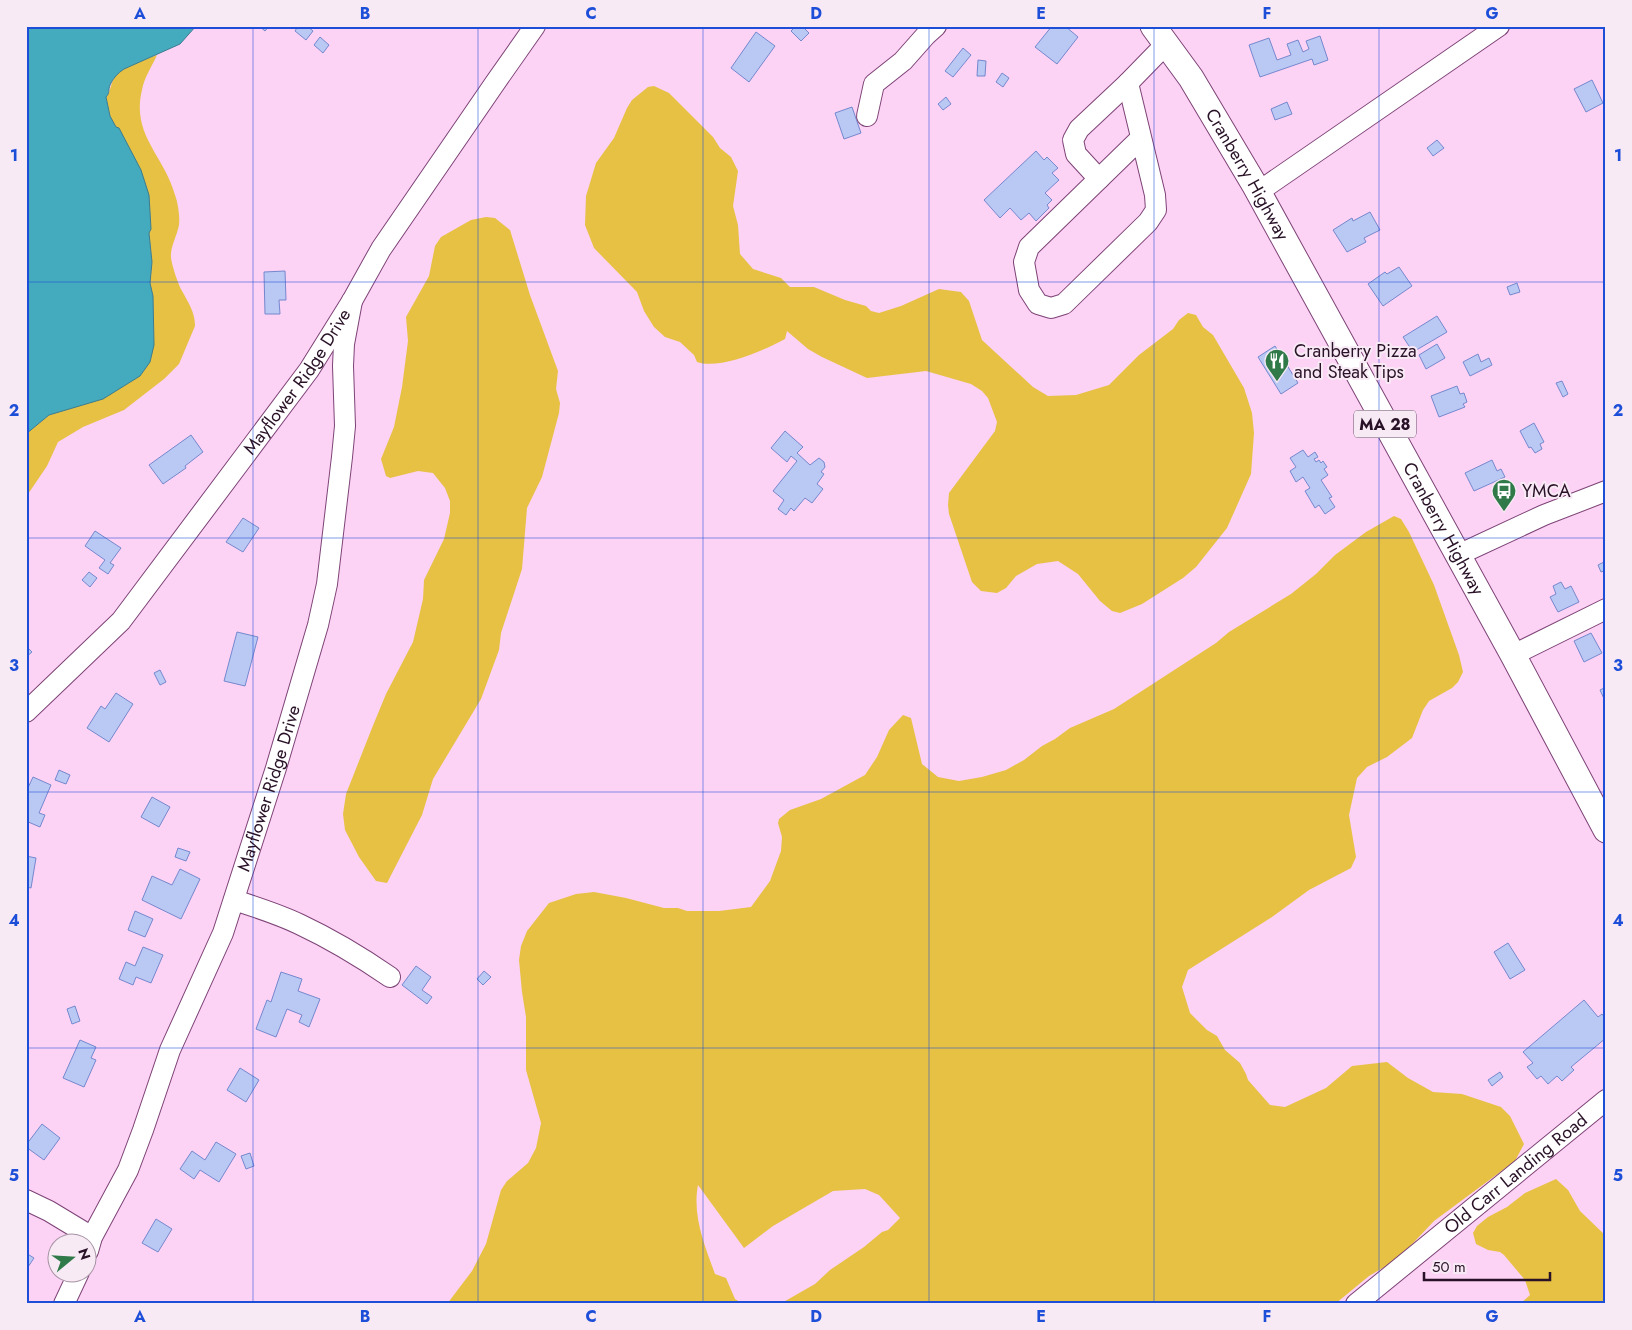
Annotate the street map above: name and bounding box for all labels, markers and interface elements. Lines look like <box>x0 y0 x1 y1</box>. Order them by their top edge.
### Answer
text: A <box>133 2 146 25</box>
text: B <box>360 2 370 25</box>
text: C <box>585 2 597 25</box>
text: D <box>810 2 822 25</box>
text: E <box>1036 2 1046 25</box>
text: F <box>1263 2 1271 25</box>
text: G <box>1485 2 1499 25</box>
street label: Cranberry Highway <box>1199 104 1296 245</box>
text: 1 <box>10 144 18 167</box>
text: 1 <box>1614 144 1622 167</box>
street label: Mayflower Ridge Drive <box>237 303 357 460</box>
place label: Cranberry Pizza and Steak Tips <box>1294 338 1417 385</box>
restaurant icon: Cranberry Pizza and Steak Tips <box>1264 348 1290 382</box>
text: 2 <box>9 399 19 422</box>
text: 2 <box>1613 399 1623 422</box>
road number: MA 28 <box>1354 410 1416 438</box>
street label: Cranberry Highway <box>1396 457 1491 600</box>
bus stop icon: YMCA <box>1491 478 1517 512</box>
place label: YMCA <box>1522 478 1571 504</box>
text: 3 <box>9 654 19 677</box>
text: 3 <box>1613 654 1623 677</box>
street label: Mayflower Ridge Drive <box>231 702 307 875</box>
text: 4 <box>8 909 20 932</box>
text: 4 <box>1612 909 1624 932</box>
street label: Old Carr Landing Road <box>1438 1107 1593 1240</box>
text: 5 <box>9 1164 19 1187</box>
text: 5 <box>1613 1164 1623 1187</box>
north arrow <box>48 1232 98 1282</box>
text: N <box>73 1246 96 1262</box>
scale bar <box>1424 1250 1551 1282</box>
text: 50 m <box>1432 1256 1466 1278</box>
text: A <box>133 1305 146 1328</box>
text: B <box>360 1305 370 1328</box>
text: C <box>585 1305 597 1328</box>
text: D <box>810 1305 822 1328</box>
text: E <box>1036 1305 1046 1328</box>
text: F <box>1263 1305 1271 1328</box>
text: G <box>1485 1305 1499 1328</box>

